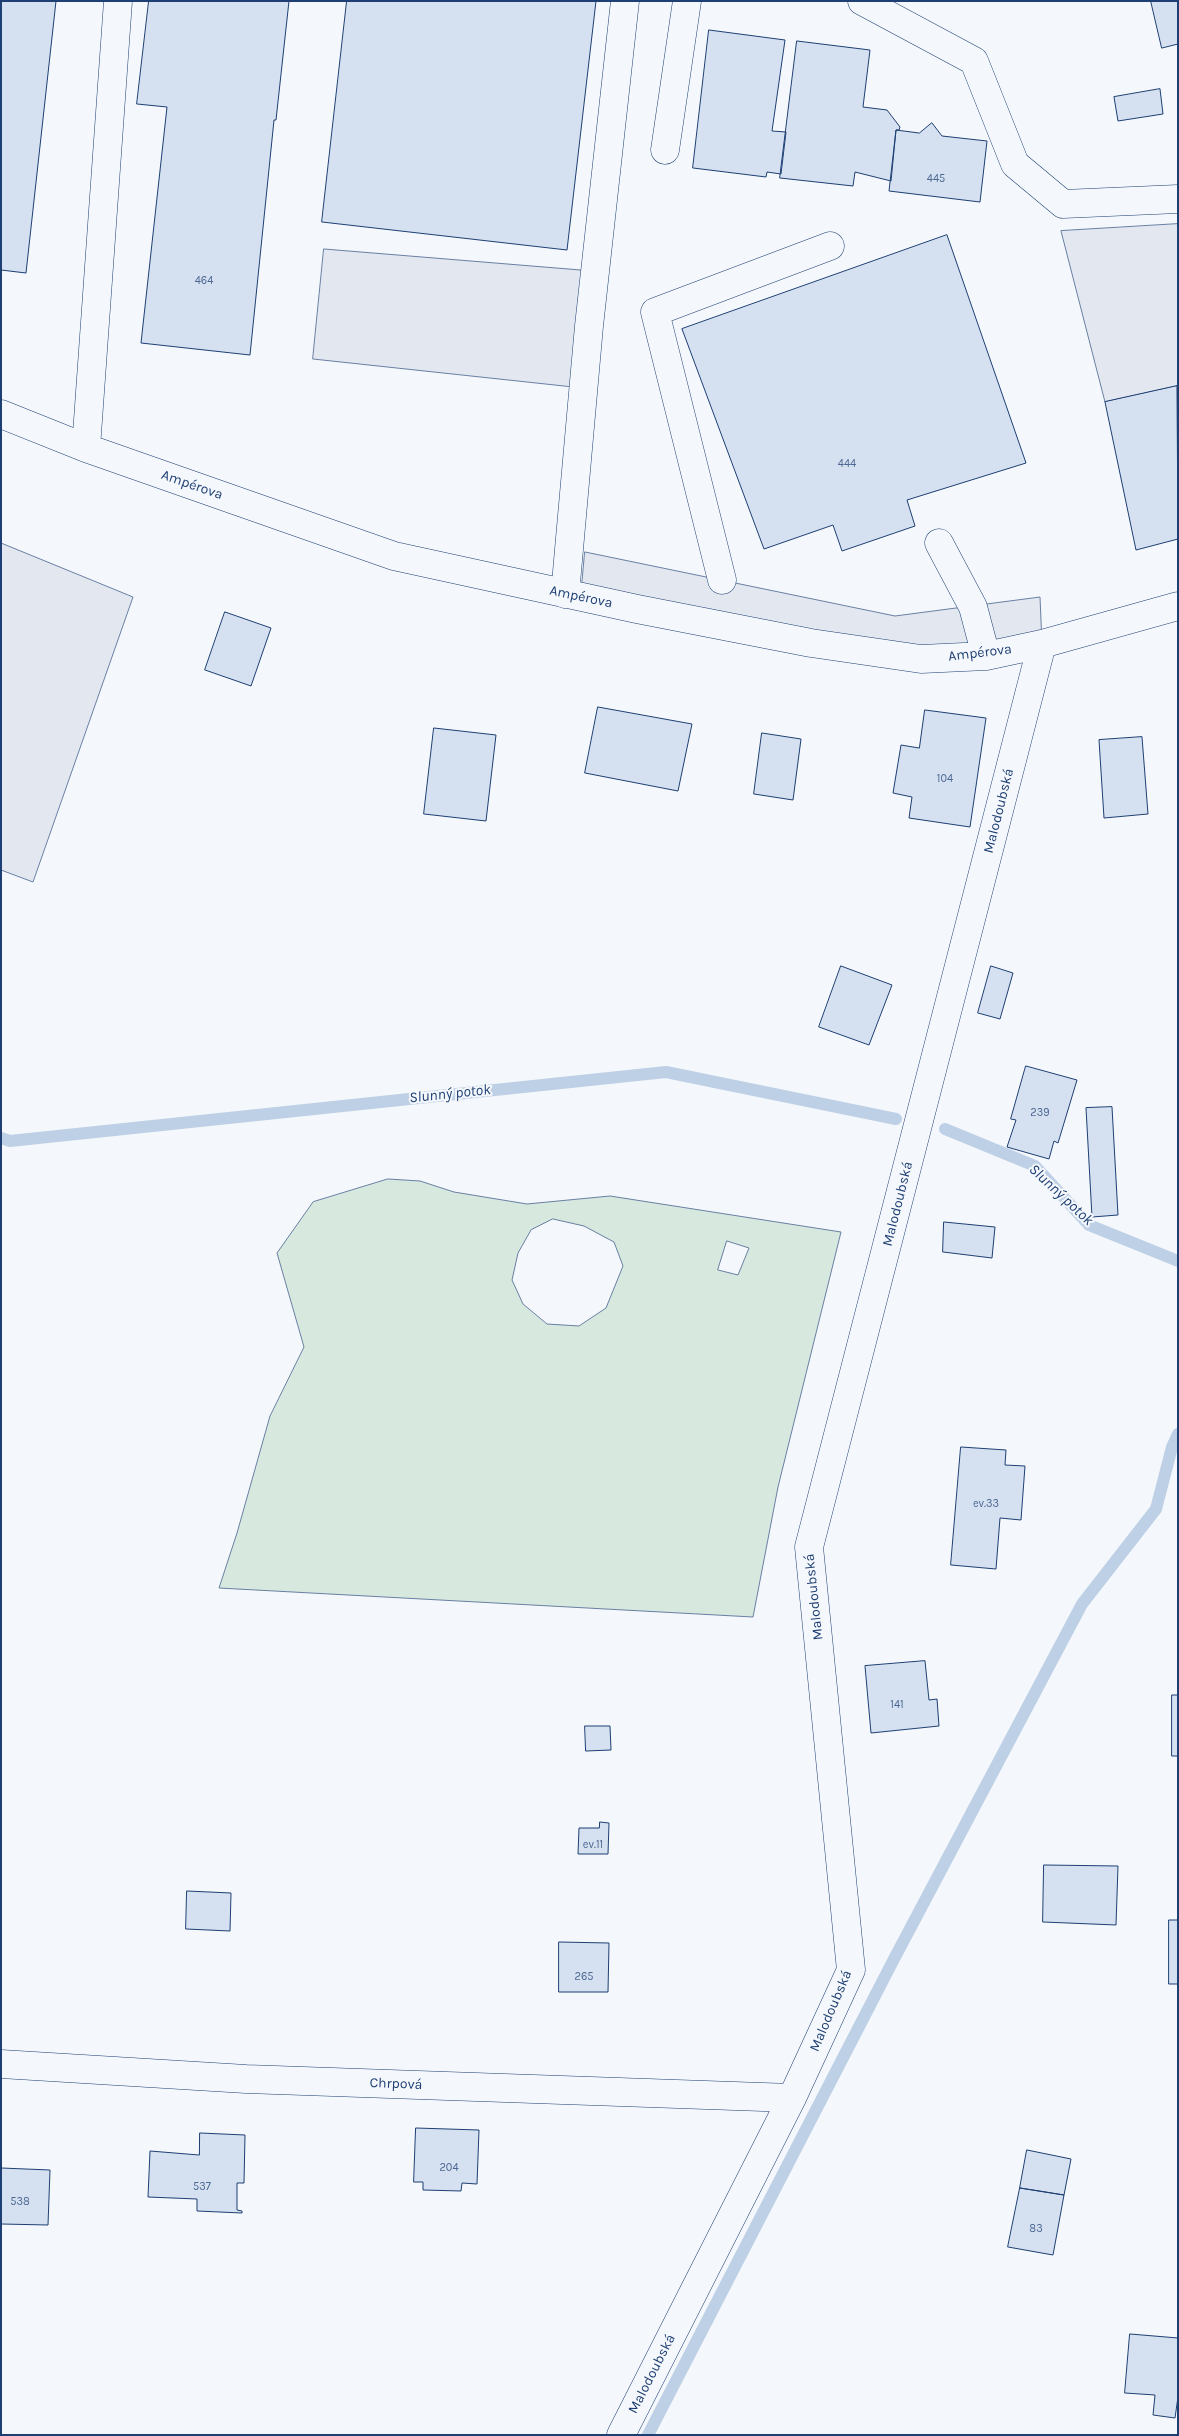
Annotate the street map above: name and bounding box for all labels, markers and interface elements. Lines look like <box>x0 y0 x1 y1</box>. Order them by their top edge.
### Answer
house number: 445 <box>927 172 945 186</box>
house number: 464 <box>195 274 213 288</box>
house number: 444 <box>838 457 856 471</box>
street label: Ampérova <box>159 467 225 503</box>
street label: Ampérova <box>548 582 614 612</box>
street label: Ampérova <box>947 641 1013 665</box>
street label: Malodoubská <box>980 767 1018 855</box>
house number: 104 <box>937 772 953 786</box>
water label: Slunný potok <box>408 1081 492 1107</box>
house number: 239 <box>1030 1106 1050 1120</box>
street label: Malodoubská <box>879 1160 917 1248</box>
water label: Slunný potok <box>1025 1161 1097 1229</box>
house number: ev.33 <box>973 1497 999 1511</box>
street label: Malodoubská <box>801 1553 827 1641</box>
house number: 141 <box>890 1698 904 1712</box>
house number: ev.11 <box>583 1838 603 1852</box>
street label: Malodoubská <box>806 1968 856 2054</box>
house number: 265 <box>575 1970 593 1984</box>
street label: Chrpová <box>369 2075 423 2093</box>
house number: 204 <box>439 2161 459 2175</box>
house number: 537 <box>193 2180 211 2194</box>
house number: 538 <box>10 2195 30 2209</box>
house number: 83 <box>1029 2222 1043 2236</box>
street label: Malodoubská <box>625 2332 679 2416</box>

